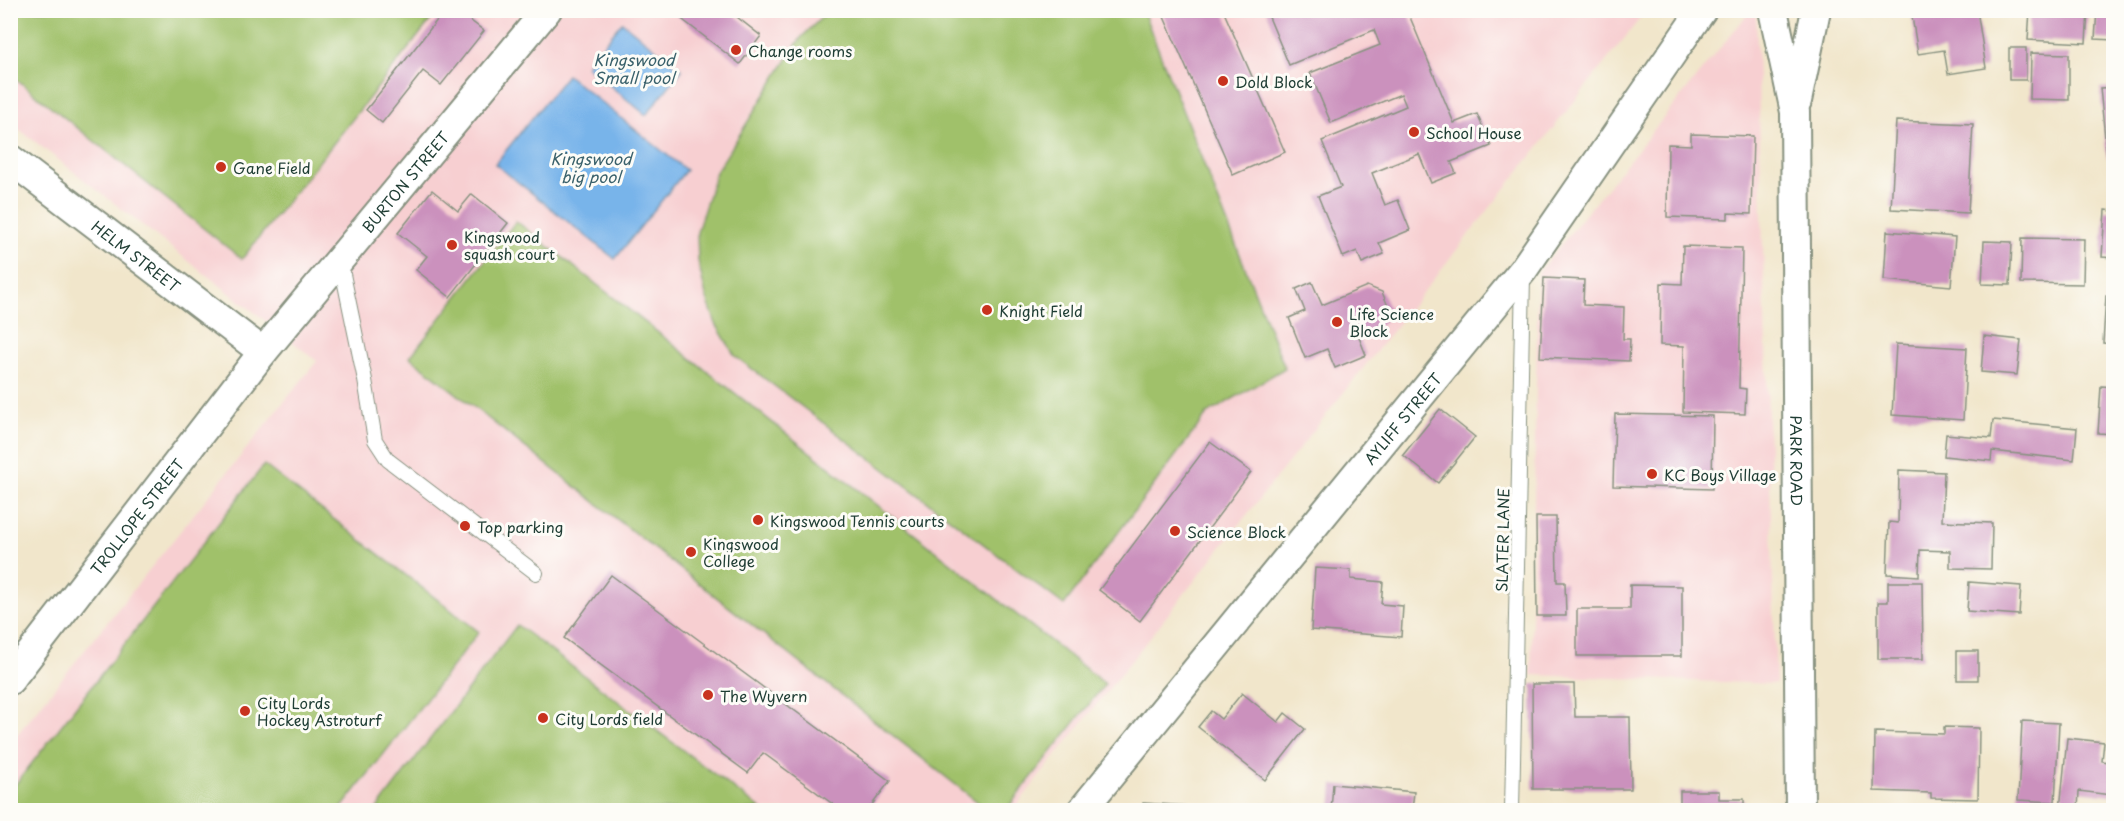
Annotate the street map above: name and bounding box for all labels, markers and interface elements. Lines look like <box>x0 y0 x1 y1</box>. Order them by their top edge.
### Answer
place label: Change rooms <box>748 39 852 62</box>
marker: Change rooms <box>729 43 743 57</box>
water label: Kingswood Small pool <box>593 47 677 89</box>
place label: Dold Block <box>1235 70 1313 93</box>
marker: Dold Block <box>1216 74 1230 88</box>
place label: School House <box>1426 121 1522 144</box>
street label: BURTON STREET <box>356 125 454 237</box>
marker: School House <box>1407 125 1421 139</box>
water label: Kingswood big pool <box>551 146 634 188</box>
place label: Gane Field <box>233 156 311 179</box>
marker: Gane Field <box>214 160 228 174</box>
street label: HELM STREET <box>87 214 186 297</box>
place label: Kingswood squash court <box>464 225 555 265</box>
marker: Kingswood squash court <box>445 238 459 252</box>
place label: Knight Field <box>999 299 1083 322</box>
place label: Life Science Block <box>1349 302 1434 342</box>
marker: Knight Field <box>980 303 994 317</box>
marker: Life Science Block <box>1330 315 1344 329</box>
street label: AYLIFF STREET <box>1358 367 1447 469</box>
street label: PARK ROAD <box>1786 415 1809 506</box>
street label: TROLLOPE STREET <box>84 453 189 579</box>
place label: KC Boys Village <box>1664 463 1777 486</box>
marker: KC Boys Village <box>1645 467 1659 481</box>
street label: SLATER LANE <box>1490 488 1514 592</box>
place label: Kingswood Tennis courts <box>770 509 944 532</box>
marker: Kingswood Tennis courts <box>751 513 765 527</box>
place label: Top parking <box>477 515 563 538</box>
marker: Top parking <box>458 519 472 533</box>
place label: Science Block <box>1187 520 1287 543</box>
marker: Science Block <box>1168 524 1182 538</box>
place label: Kingswood College <box>703 532 779 572</box>
marker: Kingswood College <box>684 545 698 559</box>
place label: The Wyvern <box>720 684 808 707</box>
marker: The Wyvern <box>701 688 715 702</box>
place label: City Lords Hockey Astroturf <box>257 691 382 731</box>
marker: City Lords Hockey Astroturf <box>238 704 252 718</box>
place label: City Lords field <box>555 707 663 730</box>
marker: City Lords field <box>536 711 550 725</box>

